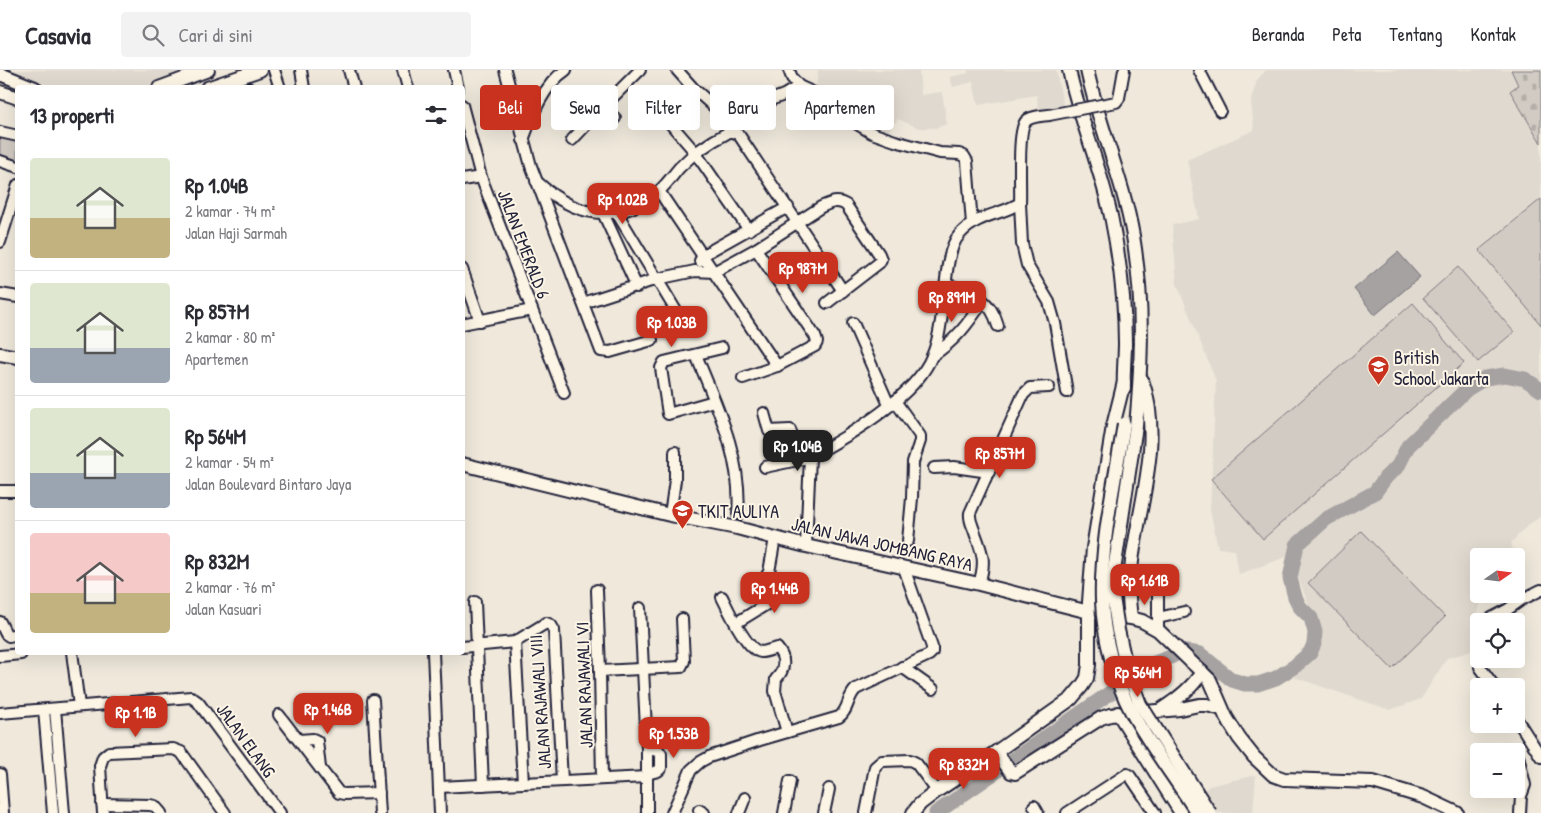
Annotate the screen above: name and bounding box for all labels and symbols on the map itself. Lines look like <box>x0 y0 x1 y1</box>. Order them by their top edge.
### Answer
pin: Rp 1.02B <box>571 182 675 225</box>
street label: JALAN EMERALD 6 <box>492 186 556 302</box>
pin: Rp 987M <box>757 252 849 294</box>
pin: Rp 891M <box>906 280 998 323</box>
pin: Rp 1.03B <box>620 306 724 348</box>
place label: British School Jakarta <box>1394 345 1489 391</box>
school or university icon: British School Jakarta <box>1366 355 1390 386</box>
pin: Rp 1.04B <box>746 430 850 472</box>
pin: Rp 857M <box>954 436 1046 479</box>
school or university icon: TKIT AULIYA <box>670 499 694 530</box>
place label: TKIT AULIYA <box>698 499 779 524</box>
street label: JALAN JAWA JOMBANG RAYA <box>789 511 975 577</box>
north arrow <box>1470 548 1525 602</box>
pin: Rp 1.61B <box>1093 564 1197 606</box>
pin: Rp 1.44B <box>723 572 827 614</box>
street label: JALAN RAJAWALI VI <box>569 621 599 749</box>
street label: JALAN RAJAWALI VIII <box>523 634 557 770</box>
pin: Rp 564M <box>1092 656 1184 698</box>
pin: Rp 1.46B <box>276 692 380 735</box>
pin: Rp 1.1B <box>90 696 182 738</box>
street label: JALAN ELANG <box>211 698 282 783</box>
pin: Rp 1.53B <box>622 716 726 759</box>
pin: Rp 832M <box>918 748 1010 790</box>

